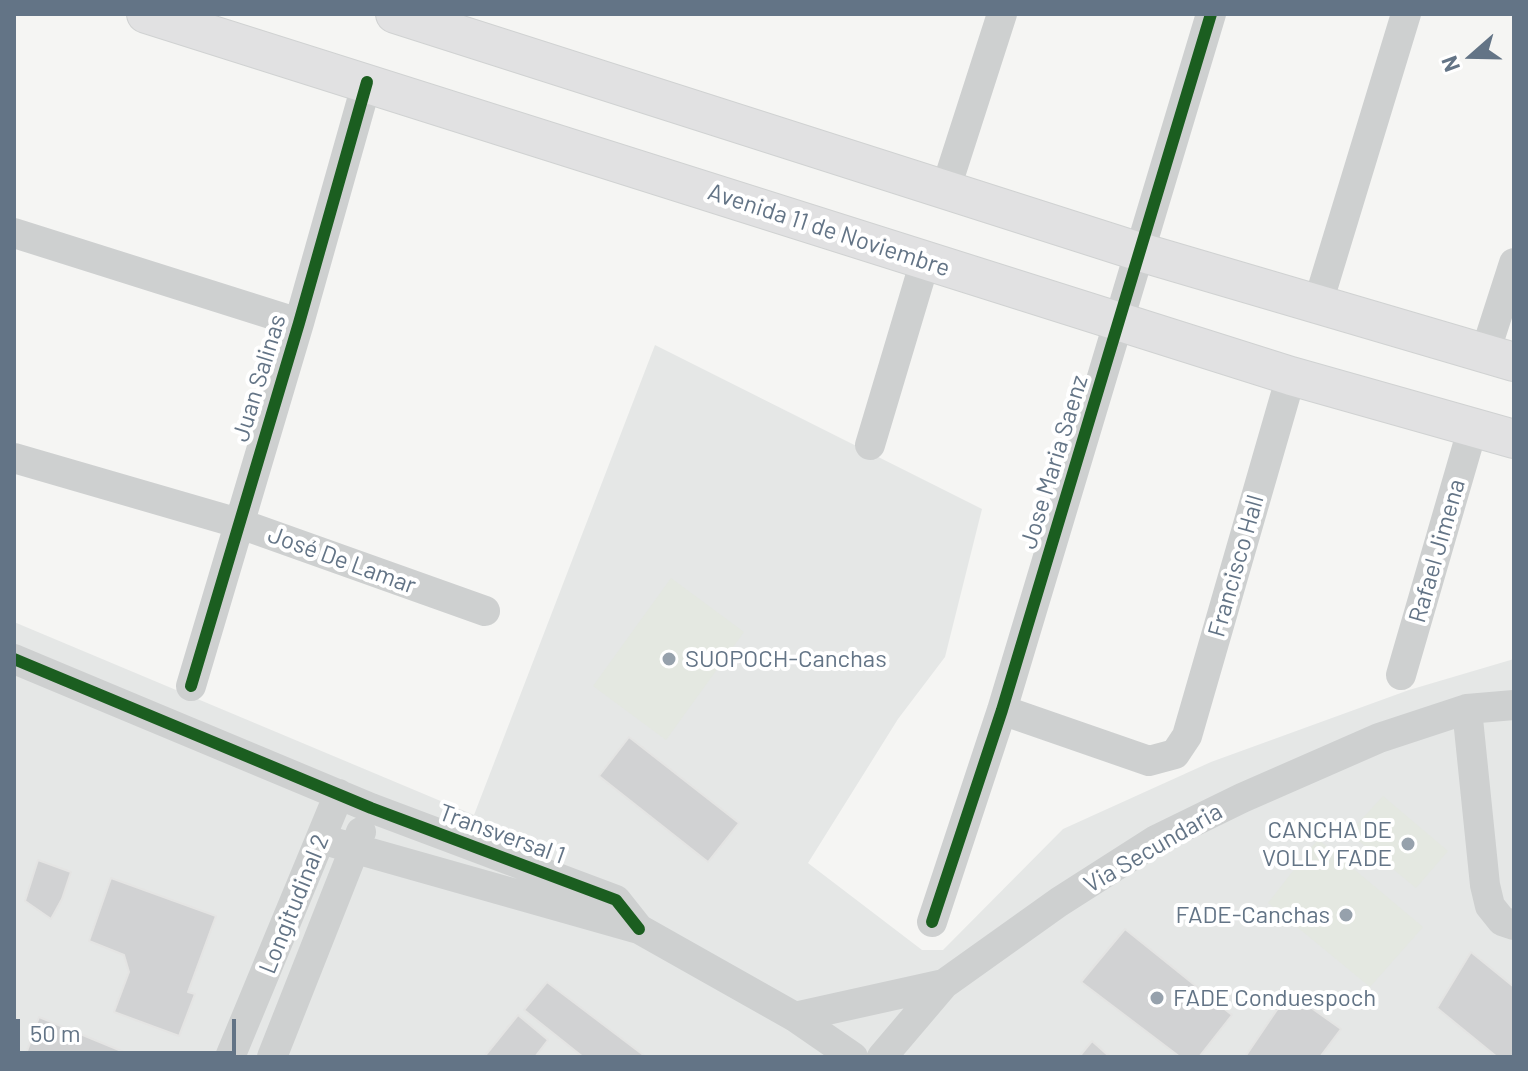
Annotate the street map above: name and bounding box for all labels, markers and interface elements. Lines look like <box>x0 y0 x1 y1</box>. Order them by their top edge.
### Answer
north arrow <box>1432 16 1512 96</box>
text: N <box>1435 53 1464 76</box>
street label: Avenida 11 de Noviembre <box>704 177 954 283</box>
street label: Juan Salinas <box>226 311 292 445</box>
street label: Jose Maria Saenz <box>1014 372 1094 552</box>
street label: Rafael Jimena <box>1403 476 1471 626</box>
street label: Francisco Hall <box>1202 492 1270 640</box>
street label: José De Lamar <box>264 520 420 600</box>
place label: SUOPOCH-Canchas <box>685 645 887 673</box>
marker: SUOPOCH-Canchas <box>660 650 678 668</box>
street label: Via Secundaria <box>1079 797 1227 899</box>
street label: Transversal 1 <box>435 798 569 870</box>
place label: CANCHA DE VOLLY FADE <box>1262 816 1392 872</box>
street label: Longitudinal 2 <box>253 830 335 978</box>
marker: CANCHA DE VOLLY FADE <box>1399 835 1417 853</box>
place label: FADE-Canchas <box>1176 901 1330 929</box>
marker: FADE-Canchas <box>1337 906 1355 924</box>
place label: FADE Conduespoch <box>1173 984 1376 1012</box>
marker: FADE Conduespoch <box>1148 989 1166 1007</box>
scale bar <box>20 1003 240 1053</box>
text: 50 m <box>30 1018 81 1047</box>

